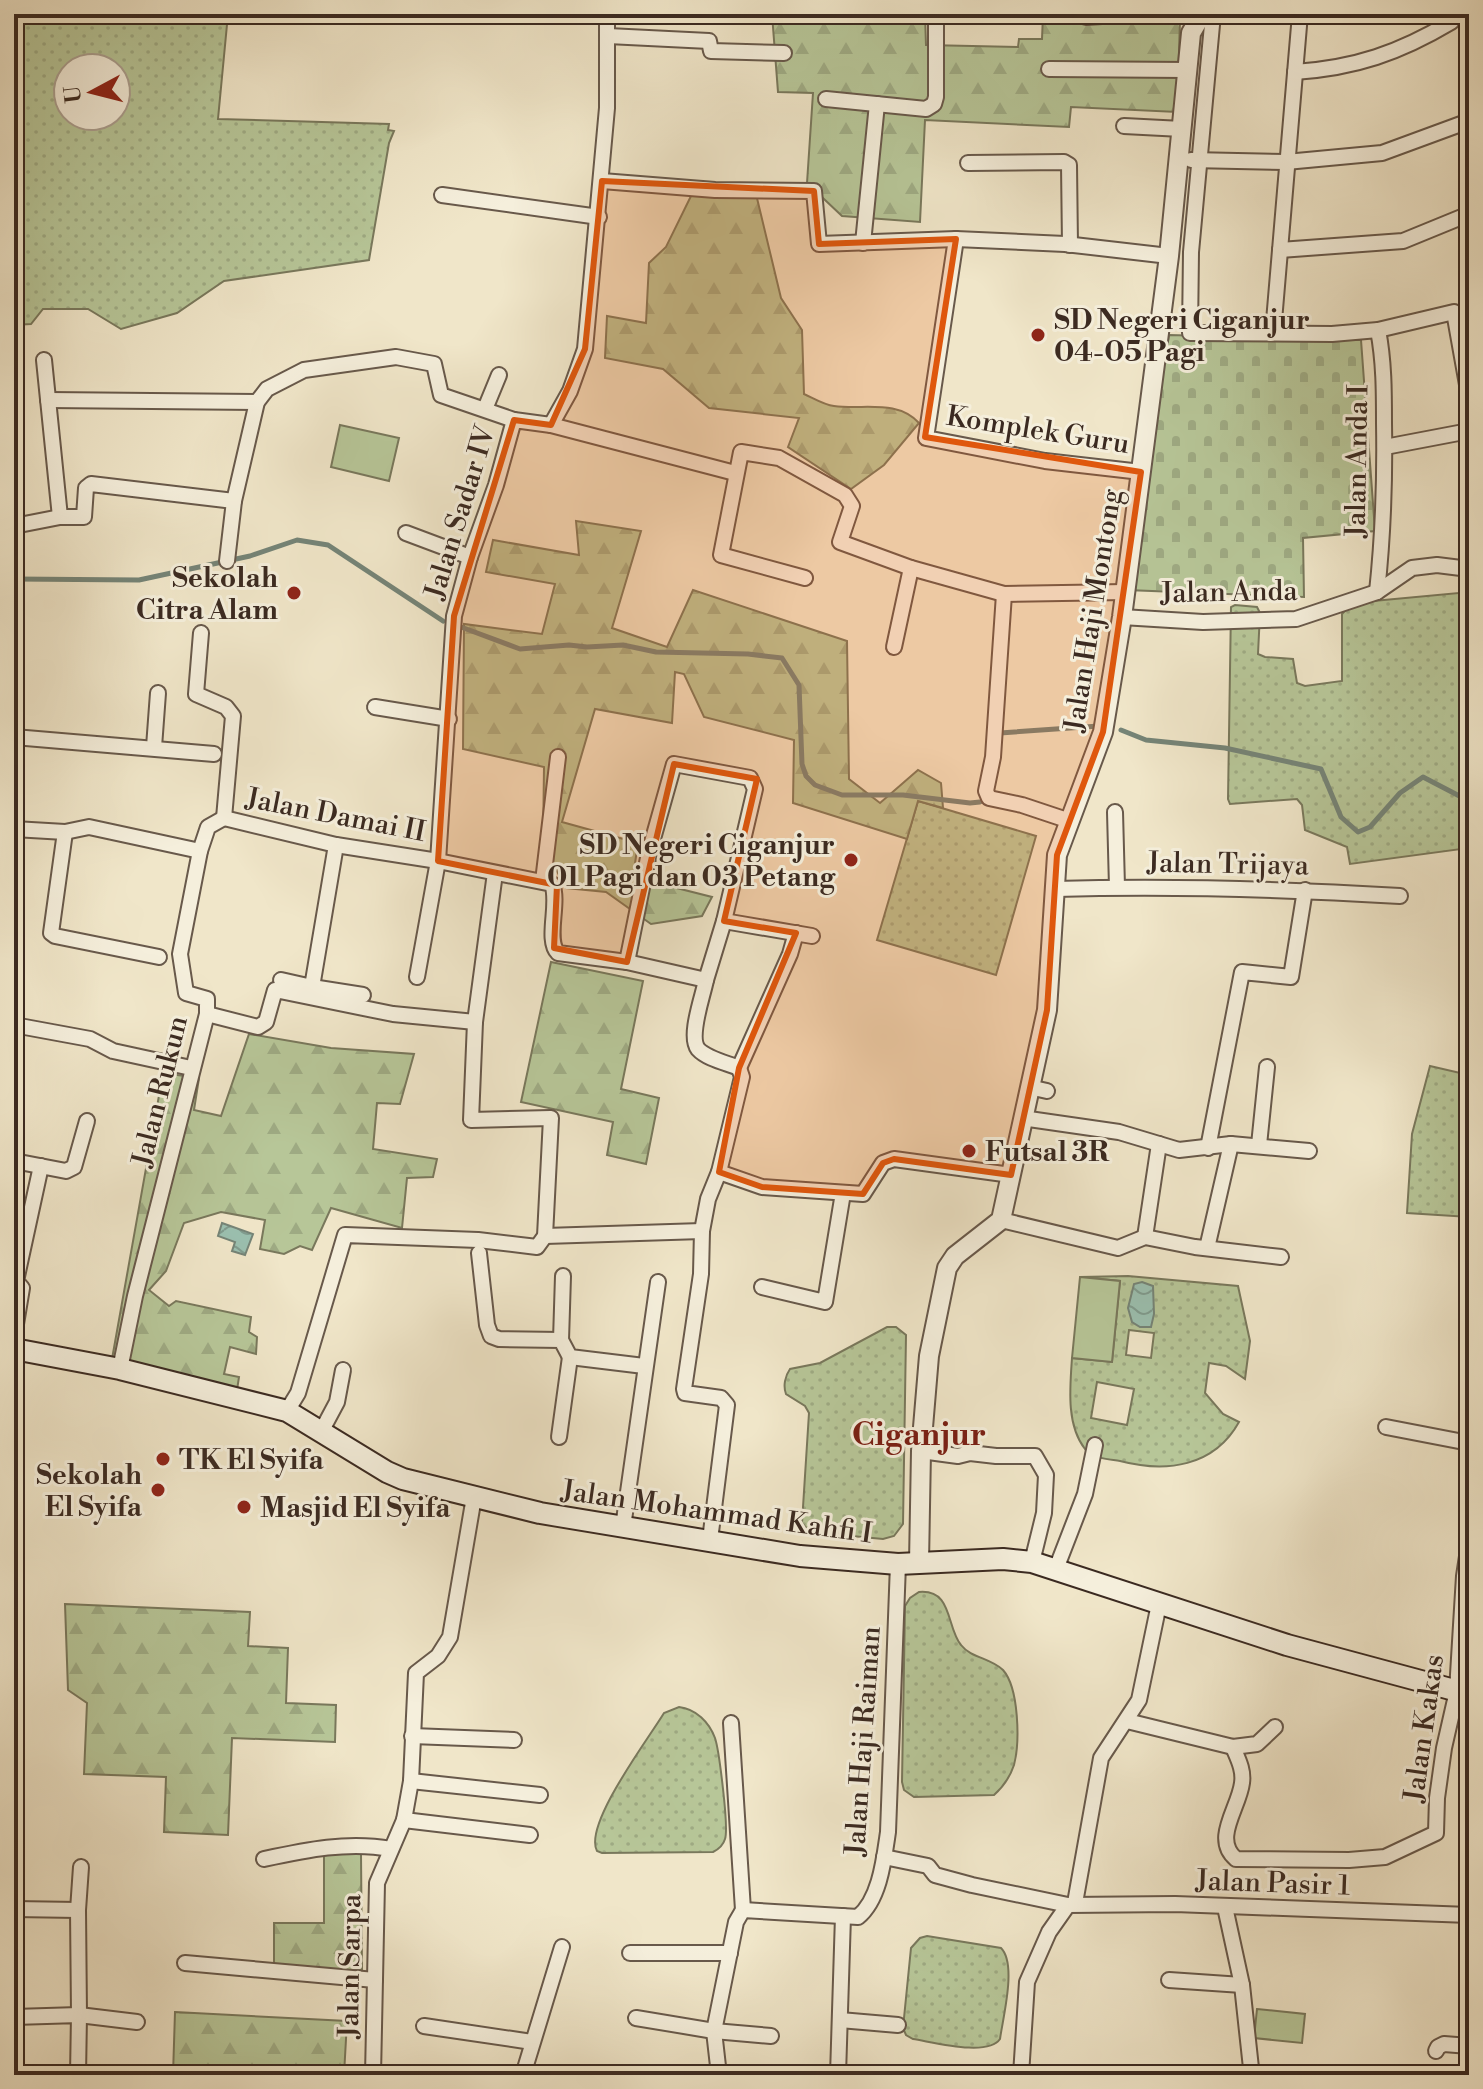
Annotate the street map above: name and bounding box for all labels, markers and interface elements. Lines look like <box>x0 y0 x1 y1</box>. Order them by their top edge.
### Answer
north arrow <box>52 52 132 132</box>
text: U <box>59 84 88 104</box>
place label: SD Negeri Ciganjur 04-05 Pagi <box>1054 303 1310 370</box>
marker: SD Negeri Ciganjur 04-05 Pagi <box>1029 326 1047 344</box>
street label: Jalan Anda I <box>1339 384 1376 539</box>
street label: Komplek Guru <box>944 399 1132 462</box>
street label: Jalan Sadar IV <box>417 420 504 604</box>
street label: Jalan Haji Montong <box>1057 486 1130 735</box>
place label: Sekolah Citra Alam <box>136 561 279 628</box>
street label: Jalan Anda <box>1159 574 1299 611</box>
marker: Sekolah Citra Alam <box>285 584 303 602</box>
street label: Jalan Damai II <box>242 781 429 850</box>
place label: SD Negeri Ciganjur 01 Pagi dan 03 Petang <box>547 828 836 895</box>
street label: Jalan Trijaya <box>1146 846 1310 883</box>
marker: SD Negeri Ciganjur 01 Pagi dan 03 Petang <box>842 851 860 869</box>
street label: Jalan Rukun <box>125 1012 196 1171</box>
place label: Futsal 3R <box>985 1135 1110 1170</box>
marker: Futsal 3R <box>960 1142 978 1160</box>
district label: Ciganjur <box>852 1415 986 1455</box>
place label: TK El Syifa <box>179 1443 325 1478</box>
marker: TK El Syifa <box>154 1450 172 1468</box>
place label: Sekolah El Syifa <box>36 1458 143 1525</box>
street label: Jalan Mohammad Kahfi I <box>558 1473 875 1552</box>
marker: Sekolah El Syifa <box>149 1481 167 1499</box>
place label: Masjid El Syifa <box>260 1491 451 1526</box>
marker: Masjid El Syifa <box>235 1498 253 1516</box>
street label: Jalan Haji Raiman <box>838 1625 889 1858</box>
street label: Jalan Kakas <box>1397 1652 1452 1805</box>
street label: Jalan Pasir 1 <box>1194 1863 1351 1904</box>
street label: Jalan Sarpa <box>332 1893 369 2040</box>

